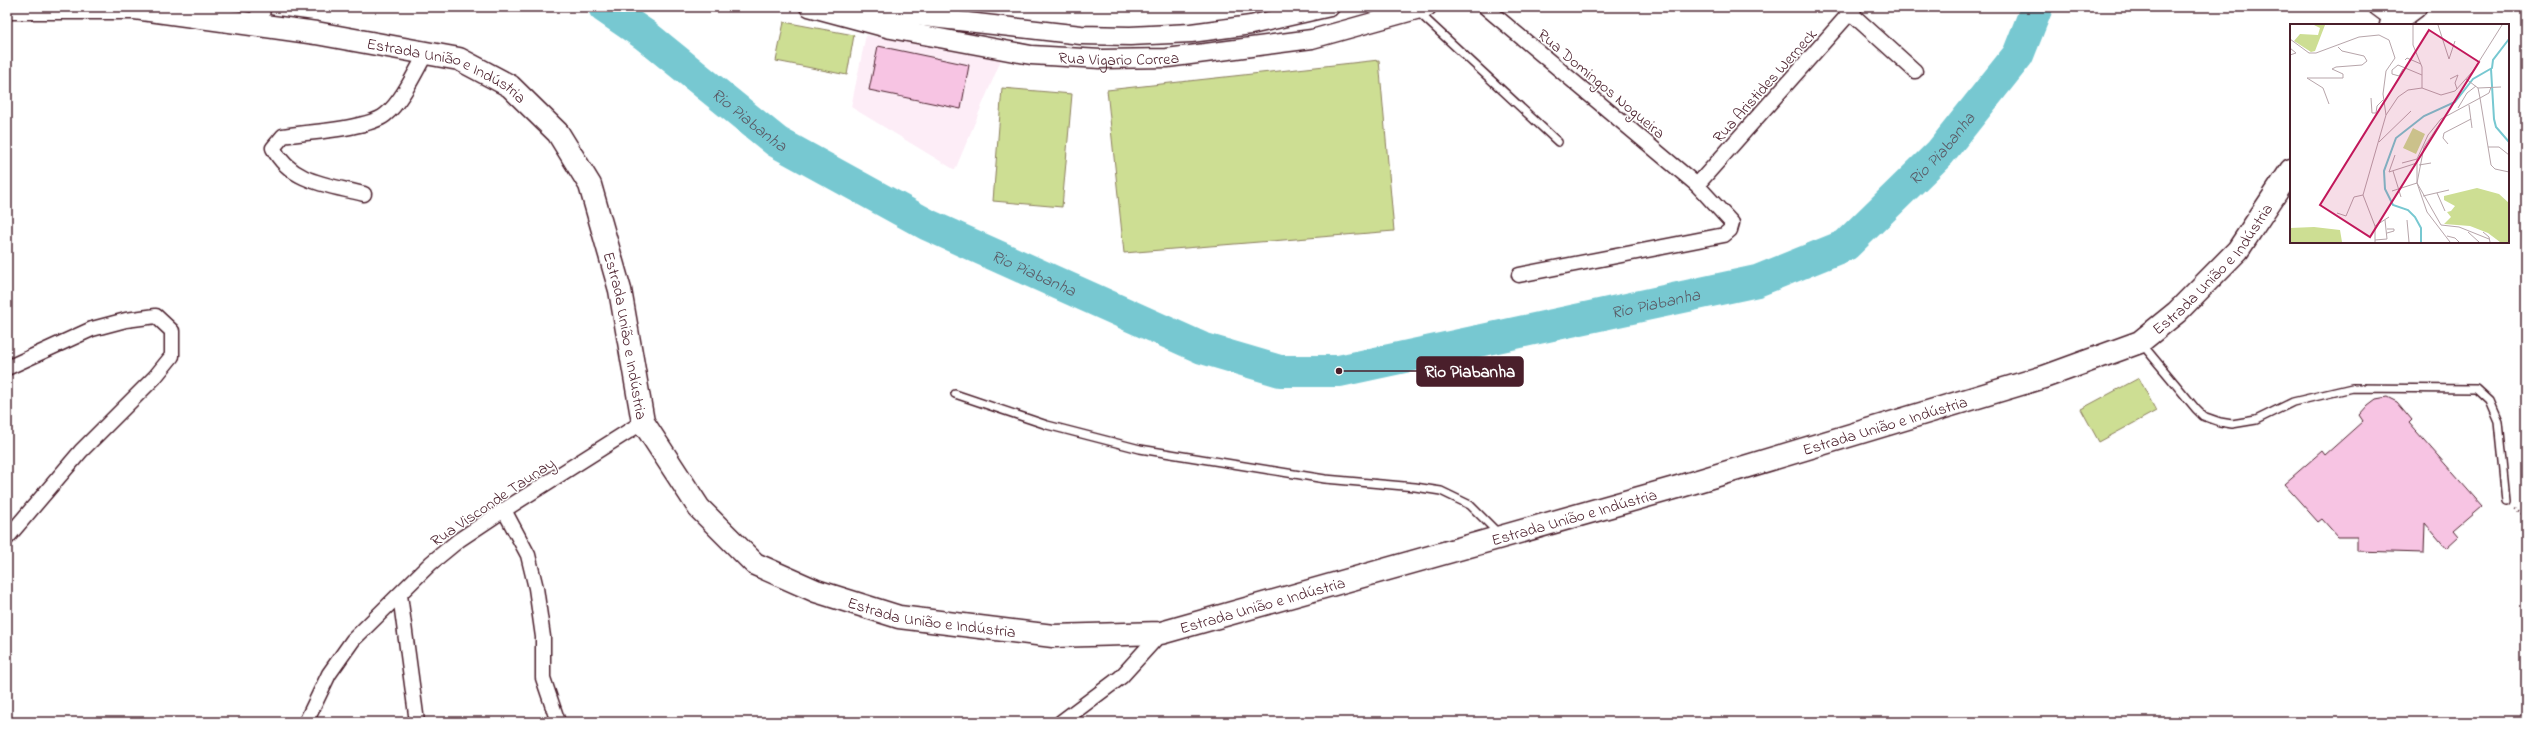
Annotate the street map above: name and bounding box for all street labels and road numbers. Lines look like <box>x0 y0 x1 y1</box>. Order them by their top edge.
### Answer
street label: Rua Aristides Werneck <box>1707 23 1824 149</box>
street label: Rua Domingos Nogueira <box>1531 24 1670 145</box>
street label: Estrada União e Indústria <box>365 32 531 110</box>
street label: Rua Vigario Correa <box>1057 47 1181 73</box>
street label: Estrada União e Indústria <box>2148 199 2280 341</box>
street label: Estrada União e Indústria <box>596 249 652 422</box>
street label: Estrada União e Indústria <box>1800 391 1971 463</box>
street label: Rua Visconde Taunay <box>426 452 560 553</box>
street label: Estrada União e Indústria <box>1489 484 1660 553</box>
street label: Estrada União e Indústria <box>1177 572 1348 641</box>
street label: Estrada União e Indústria <box>844 592 1017 645</box>

